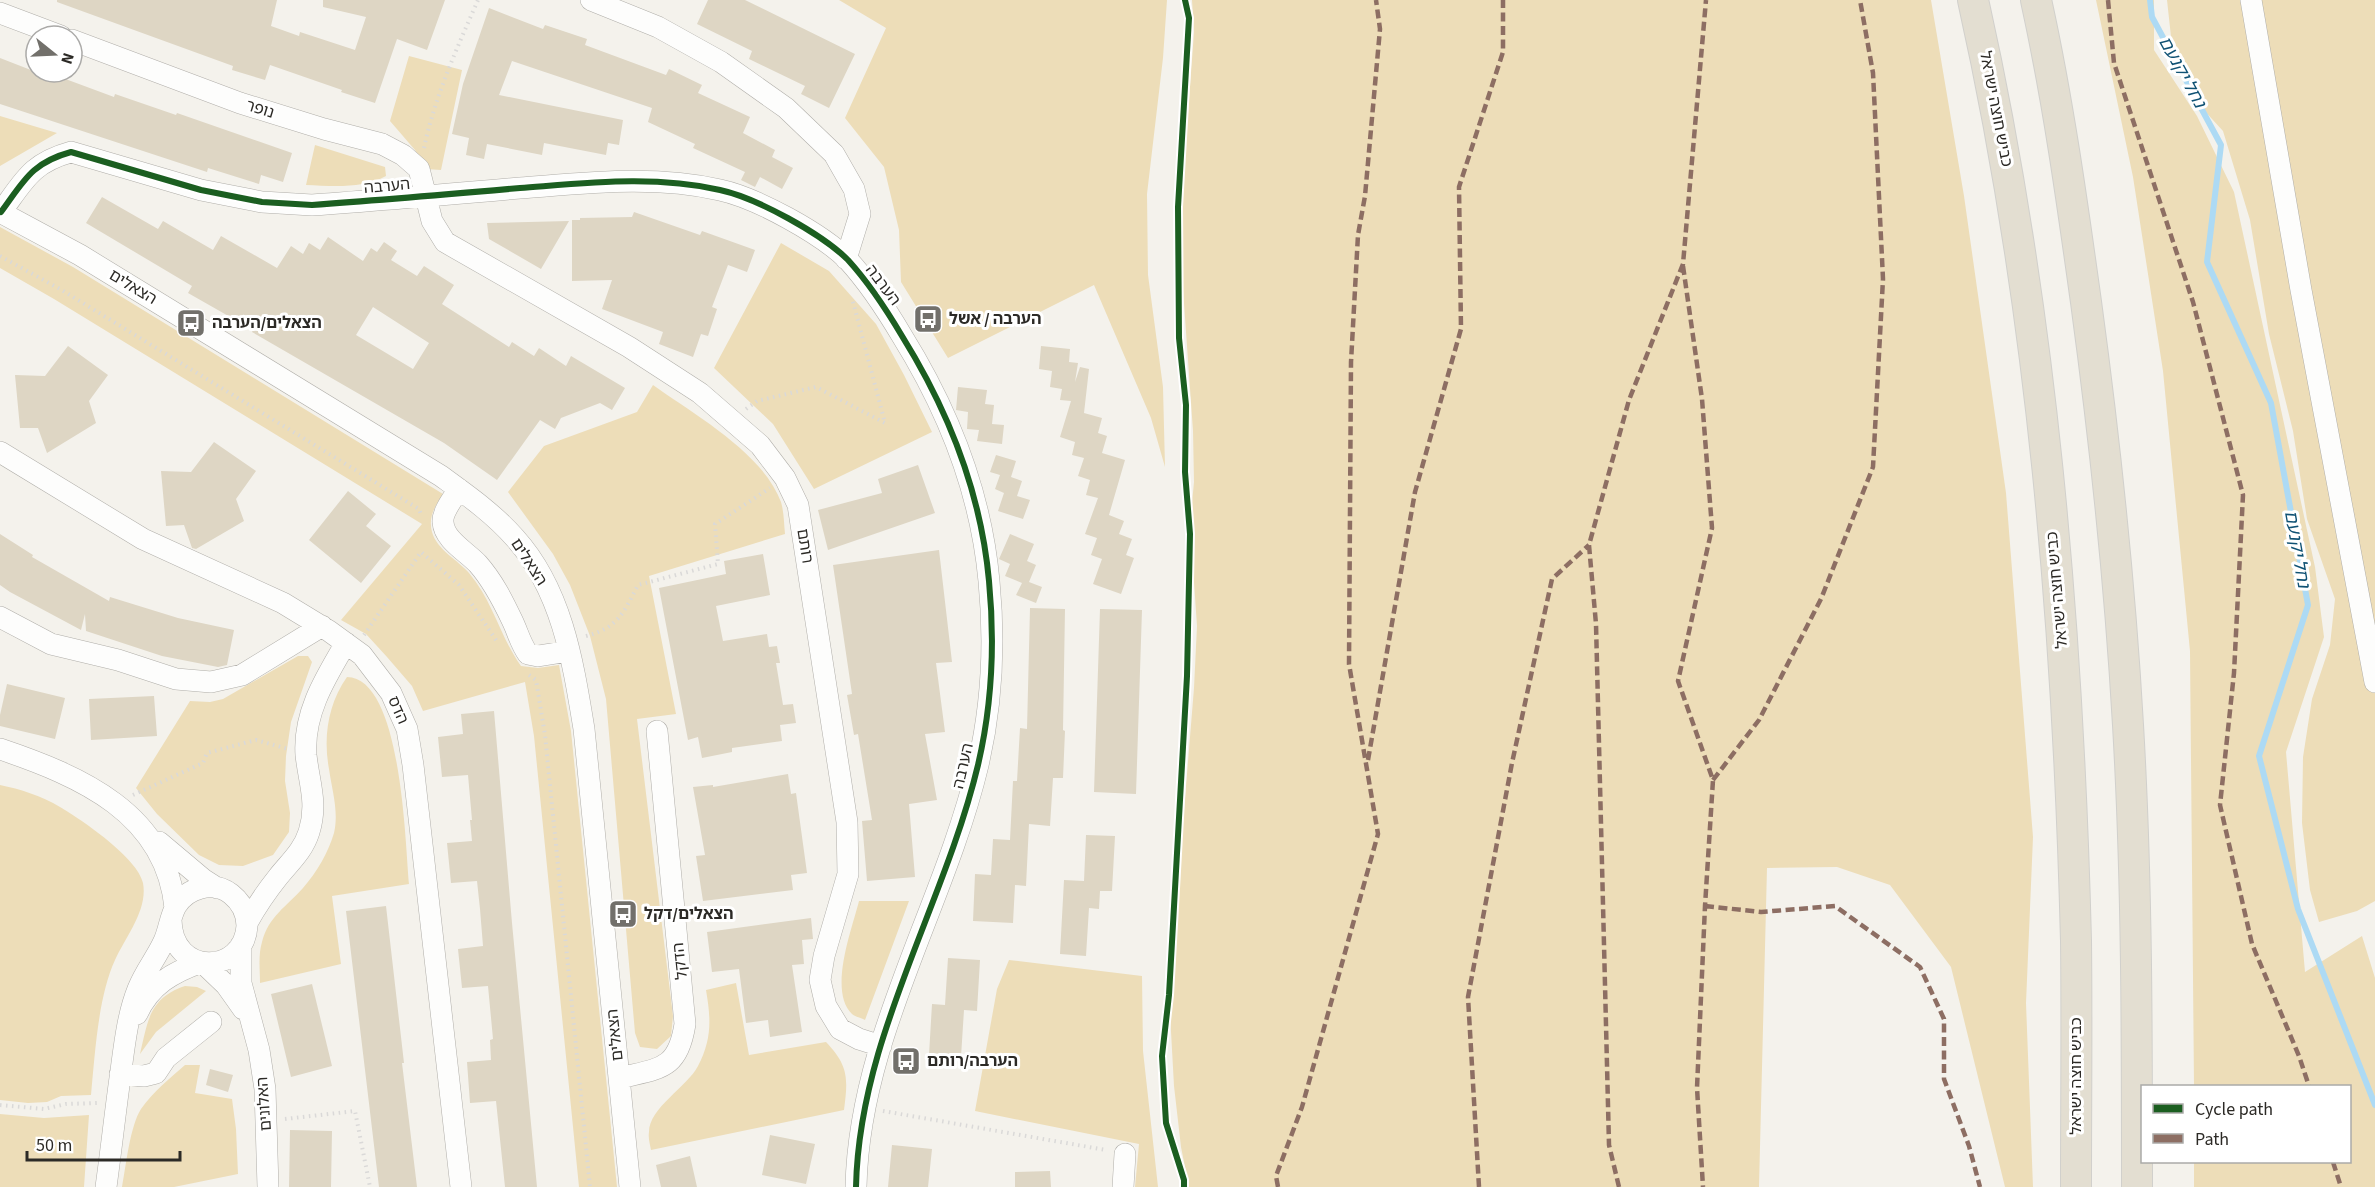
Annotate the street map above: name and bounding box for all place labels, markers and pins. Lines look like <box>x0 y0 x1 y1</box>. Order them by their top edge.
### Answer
bus stop icon: הערבה / אשל <box>912 303 944 335</box>
bus stop icon: הצאלים/הערבה <box>175 307 207 339</box>
place label: הערבה / אשל <box>949 308 1041 330</box>
place label: הצאלים/הערבה <box>212 312 322 334</box>
bus stop icon: הצאלים/דקל <box>607 898 639 930</box>
place label: הצאלים/דקל <box>644 903 734 925</box>
bus stop icon: הערבה/רותם <box>890 1045 922 1077</box>
place label: הערבה/רותם <box>927 1050 1018 1072</box>

